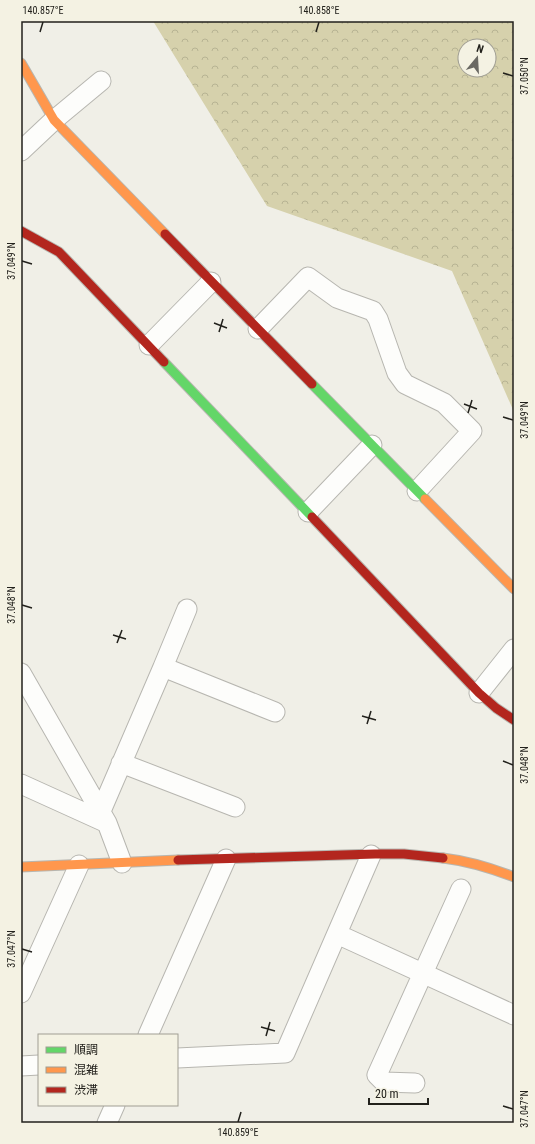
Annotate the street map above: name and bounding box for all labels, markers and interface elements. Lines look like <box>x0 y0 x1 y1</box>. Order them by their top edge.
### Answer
text: 140.857°E <box>23 5 64 16</box>
text: 140.858°E <box>299 5 340 16</box>
north arrow <box>457 38 497 78</box>
text: N <box>475 42 485 56</box>
text: 37.050°N <box>519 57 530 95</box>
text: 37.049°N <box>6 242 17 280</box>
text: 37.049°N <box>519 401 530 439</box>
text: 37.048°N <box>6 586 17 624</box>
text: 37.048°N <box>519 746 530 784</box>
text: 37.047°N <box>6 930 17 968</box>
legend <box>38 1034 178 1106</box>
text: 順調 <box>74 1043 98 1057</box>
text: 混雑 <box>74 1063 98 1077</box>
scale bar <box>369 1080 428 1106</box>
text: 渋滞 <box>74 1083 98 1097</box>
text: 20 m <box>375 1087 399 1101</box>
text: 37.047°N <box>519 1090 530 1128</box>
text: 140.859°E <box>218 1127 259 1138</box>

